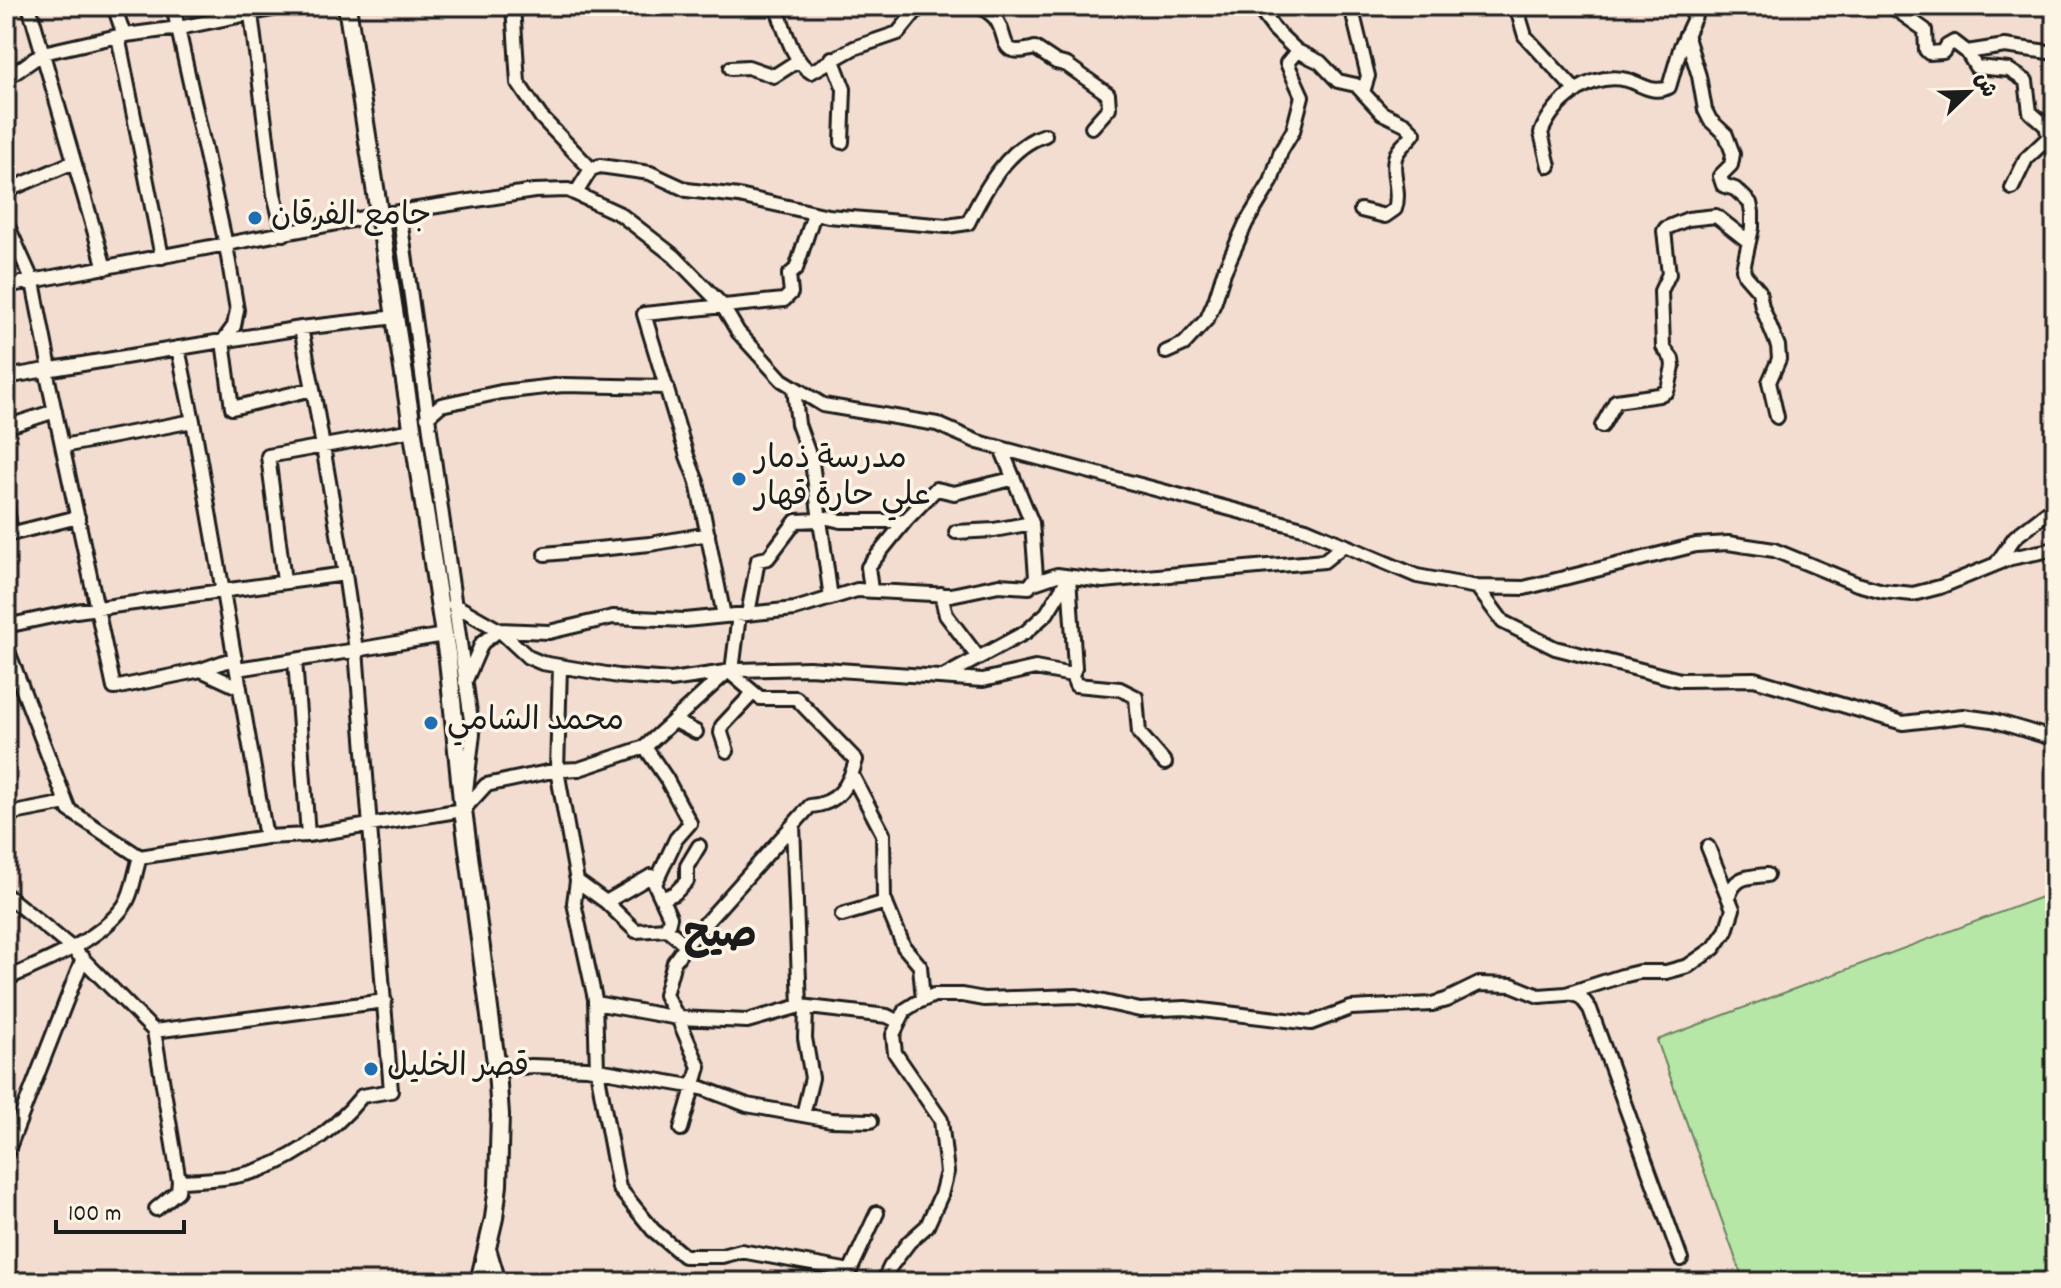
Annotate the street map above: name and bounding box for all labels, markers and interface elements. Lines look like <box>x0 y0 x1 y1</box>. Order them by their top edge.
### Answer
north arrow <box>1929 52 2009 132</box>
text: ش <box>1965 68 2003 103</box>
place label: جامع الفرقان <box>271 195 432 241</box>
marker: جامع الفرقان <box>246 209 264 227</box>
place label: مدرسة ذمار علي حارة قهار <box>752 438 931 521</box>
marker: مدرسة ذمار علي حارة قهار <box>730 470 748 488</box>
place label: محمد الشامي <box>447 700 624 746</box>
marker: محمد الشامي <box>422 714 440 732</box>
district label: صيح <box>683 910 757 967</box>
place label: قصر الخليل <box>387 1046 529 1092</box>
marker: قصر الخليل <box>362 1060 380 1078</box>
scale bar <box>56 1184 184 1234</box>
text: 100 m <box>68 1198 121 1232</box>

